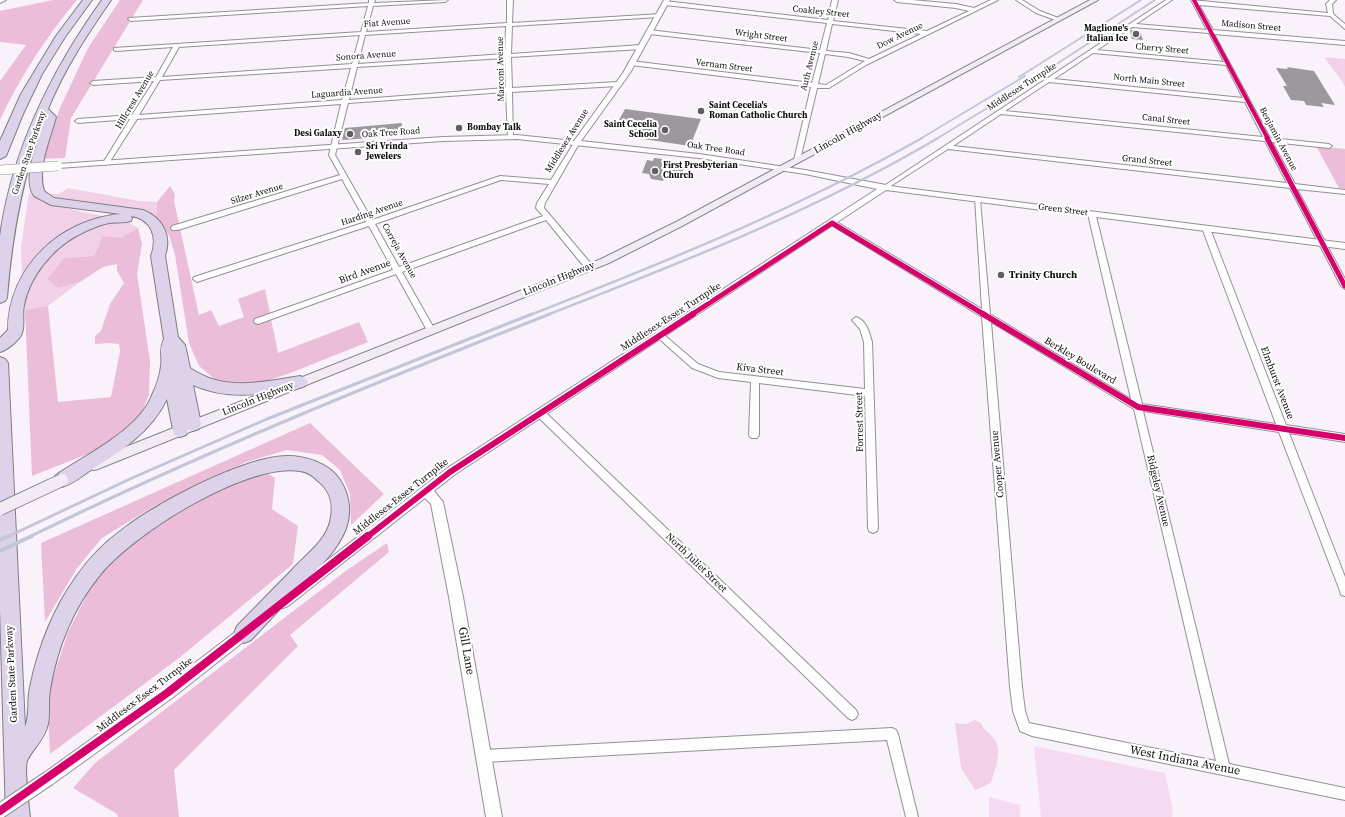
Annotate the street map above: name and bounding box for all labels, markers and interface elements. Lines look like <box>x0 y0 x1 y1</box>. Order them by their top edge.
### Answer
street label: Coakley Street <box>792 4 850 20</box>
street label: Fiat Avenue <box>363 16 411 30</box>
street label: Madison Street <box>1221 18 1281 34</box>
street label: Dow Avenue <box>875 20 925 52</box>
place label: Maglione's Italian Ice <box>1084 24 1128 45</box>
street label: Wright Street <box>734 27 788 45</box>
marker: Maglione's Italian Ice <box>1131 29 1141 39</box>
street label: Marconi Avenue <box>495 36 507 102</box>
street label: Auth Avenue <box>799 40 821 92</box>
street label: Cherry Street <box>1135 41 1189 57</box>
street label: Sonora Avenue <box>336 49 396 63</box>
street label: Vernam Street <box>695 57 753 75</box>
street label: Middlesex Turnpike <box>985 61 1059 113</box>
street label: Hillcrest Avenue <box>113 69 157 131</box>
street label: North Main Street <box>1113 72 1185 90</box>
street label: Laguardia Avenue <box>311 85 383 101</box>
place label: Saint Cecelia's Roman Catholic Church <box>709 101 807 122</box>
street label: Benjamin Avenue <box>1257 105 1299 173</box>
marker: Saint Cecelia's Roman Catholic Church <box>696 106 706 116</box>
street label: Middlesex Avenue <box>543 107 591 175</box>
street label: Lincoln Highway <box>812 109 884 157</box>
street label: Garden State Parkway <box>10 110 48 196</box>
street label: Canal Street <box>1141 112 1191 128</box>
place label: Saint Cecelia School <box>604 120 657 141</box>
marker: Bombay Talk <box>454 123 464 133</box>
place label: Bombay Talk <box>467 123 521 133</box>
marker: Saint Cecelia School <box>660 125 670 135</box>
street label: Oak Tree Road <box>361 126 421 140</box>
place label: Desi Galaxy <box>294 129 342 139</box>
marker: Desi Galaxy <box>345 129 355 139</box>
street label: Oak Tree Road <box>686 140 746 158</box>
place label: Sri Vrinda Jewelers <box>366 142 408 163</box>
marker: Sri Vrinda Jewelers <box>353 147 363 157</box>
street label: Grand Street <box>1121 153 1173 169</box>
place label: First Presbyterian Church <box>663 161 738 182</box>
marker: First Presbyterian Church <box>650 166 660 176</box>
street label: Silzer Avenue <box>230 181 284 207</box>
street label: Harding Avenue <box>340 197 404 229</box>
street label: Green Street <box>1038 202 1088 218</box>
street label: Correja Avenue <box>379 222 419 280</box>
street label: Bird Avenue <box>337 257 393 287</box>
street label: Lincoln Highway <box>522 259 596 299</box>
place label: Trinity Church <box>1009 269 1077 281</box>
marker: Trinity Church <box>996 270 1006 280</box>
street label: Middlesex-Essex Turnpike <box>619 280 723 354</box>
street label: Berkley Boulevard <box>1042 335 1118 387</box>
street label: Elmhurst Avenue <box>1258 345 1296 421</box>
street label: Kiva Street <box>736 361 784 379</box>
street label: Lincoln Highway <box>221 379 295 419</box>
street label: Forrest Street <box>853 392 867 452</box>
street label: Cooper Avenue <box>989 430 1007 498</box>
street label: Ridgeley Avenue <box>1144 454 1172 528</box>
street label: Middlesex-Essex Turnpike <box>351 456 451 538</box>
street label: North Juliet Street <box>663 531 729 595</box>
street label: Garden State Parkway <box>3 625 21 723</box>
street label: Gill Lane <box>455 626 477 676</box>
street label: Middlesex-Essex Turnpike <box>95 655 195 735</box>
street label: West Indiana Avenue <box>1128 743 1242 779</box>

